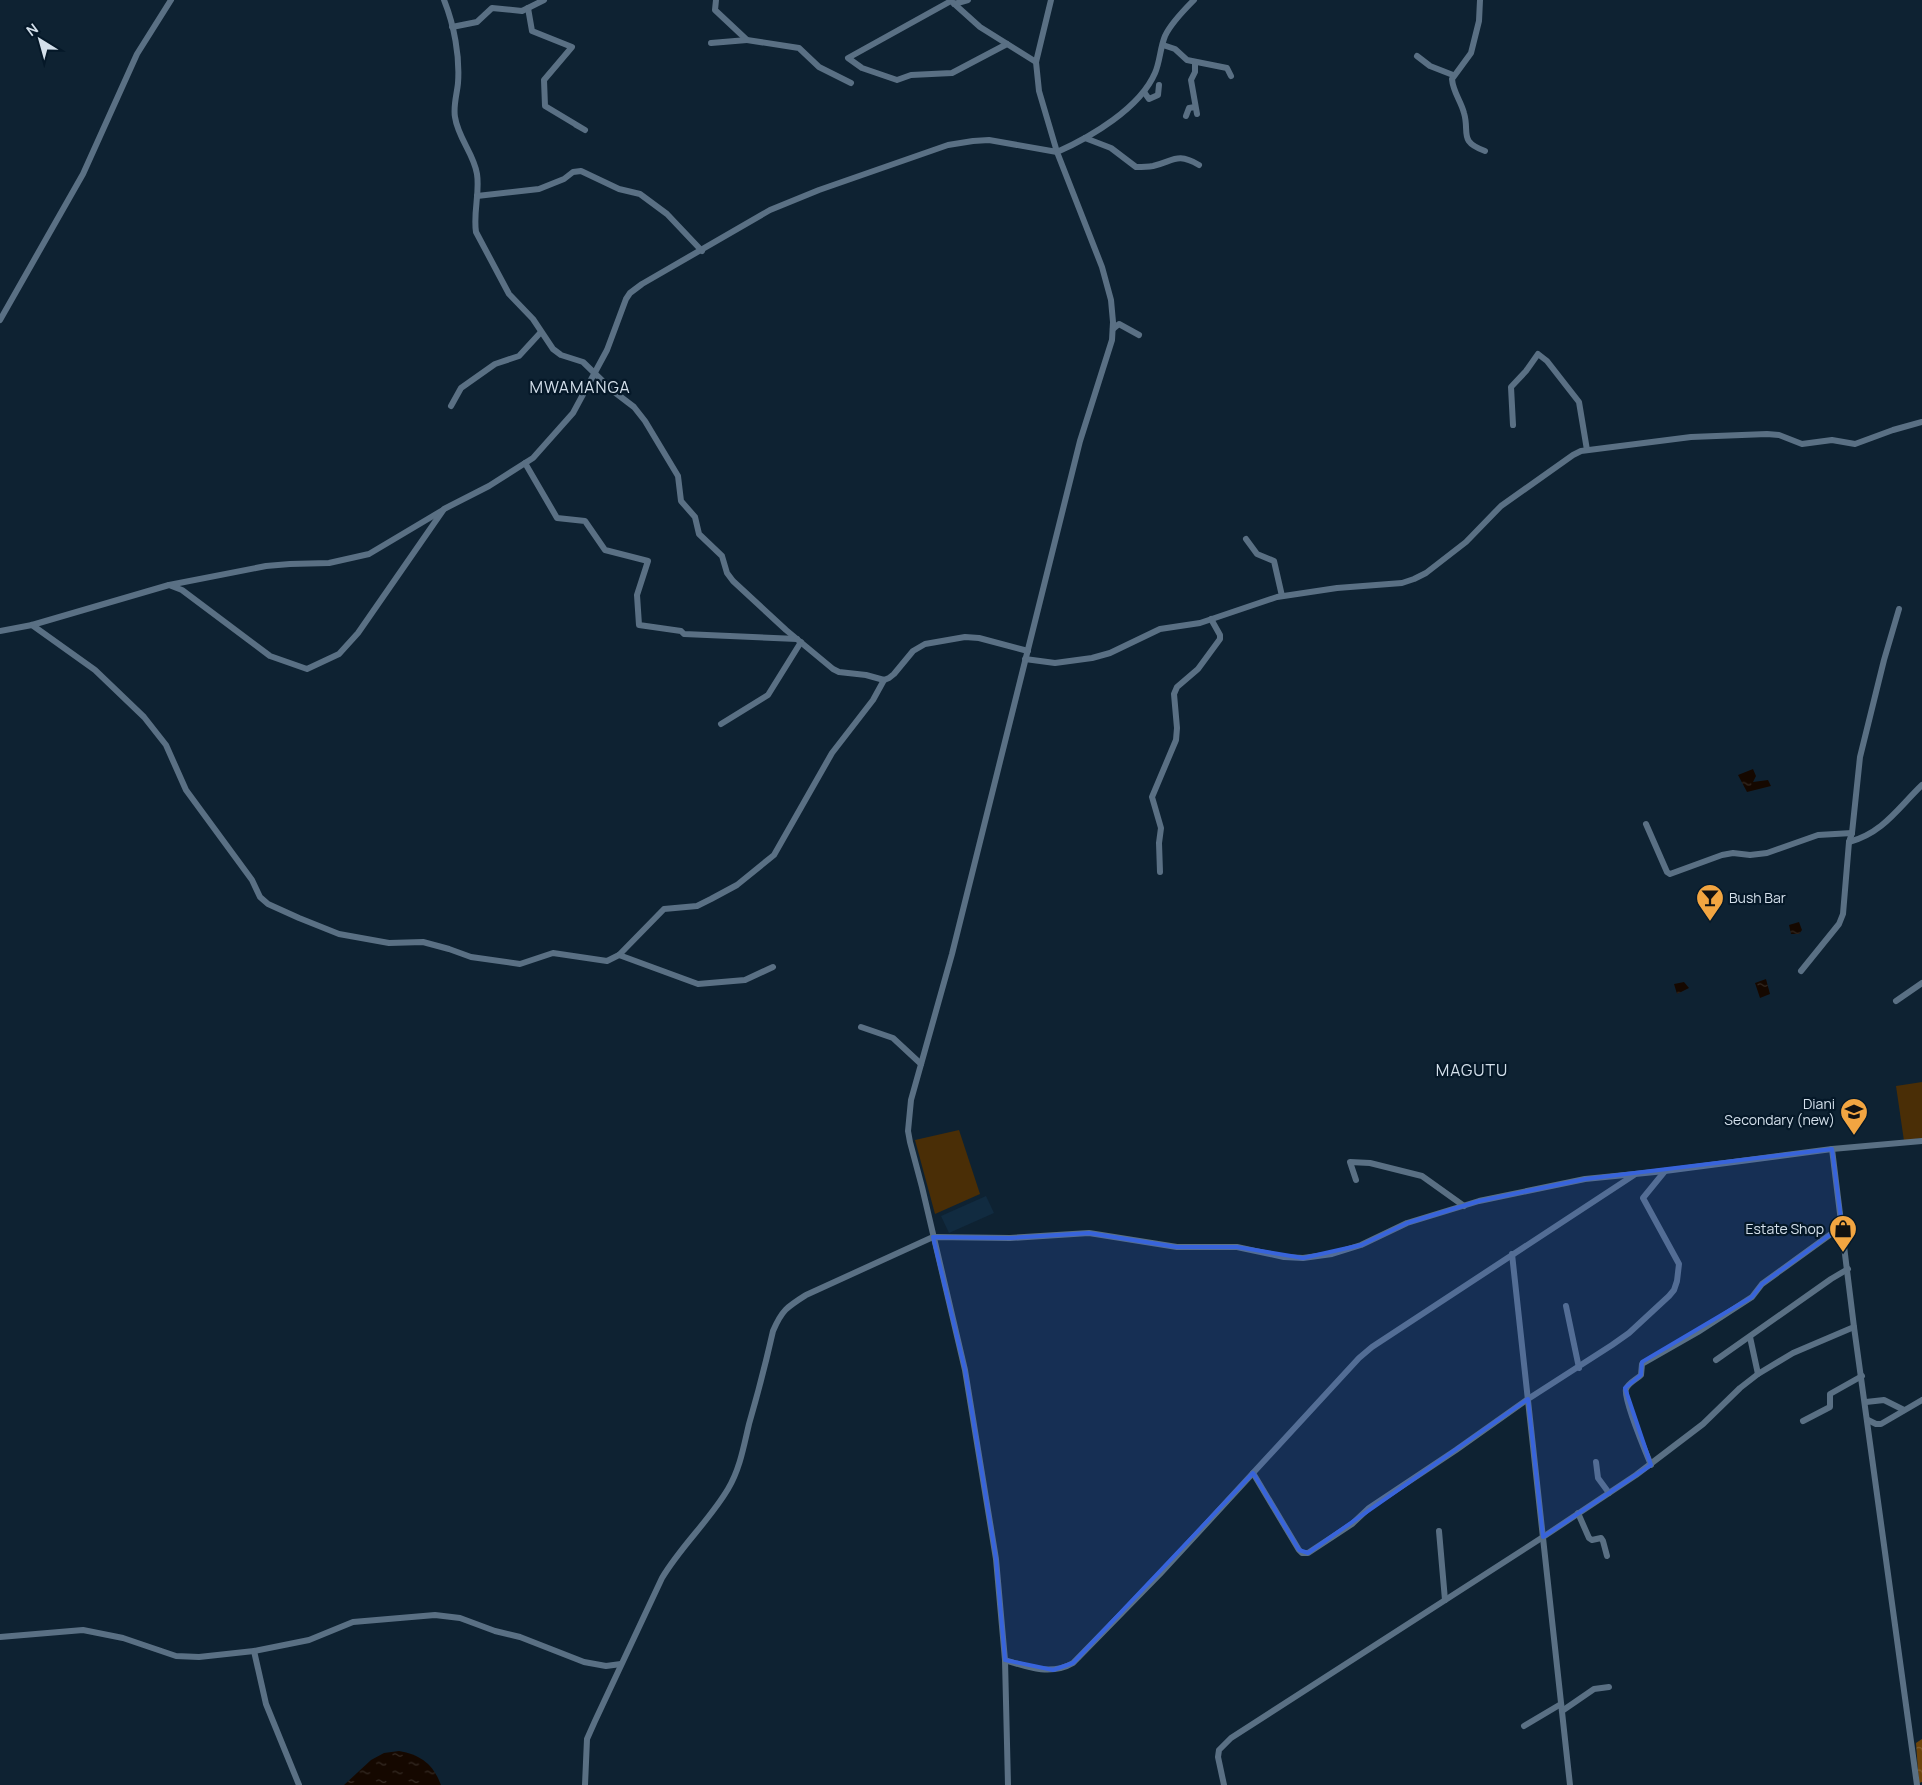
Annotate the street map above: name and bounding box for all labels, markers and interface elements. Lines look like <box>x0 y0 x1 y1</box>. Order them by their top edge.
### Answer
north arrow <box>15 15 65 65</box>
text: N <box>22 19 42 40</box>
district label: MWAMANGA <box>529 376 631 398</box>
bar icon: Bush Bar <box>1695 883 1725 922</box>
place label: Bush Bar <box>1729 888 1786 907</box>
district label: MAGUTU <box>1436 1059 1508 1081</box>
place label: Diani Secondary (new) <box>1724 1094 1835 1129</box>
school or university icon: Diani Secondary (new) <box>1839 1097 1869 1136</box>
shop icon: Estate Shop <box>1828 1214 1858 1253</box>
place label: Estate Shop <box>1745 1219 1824 1238</box>

